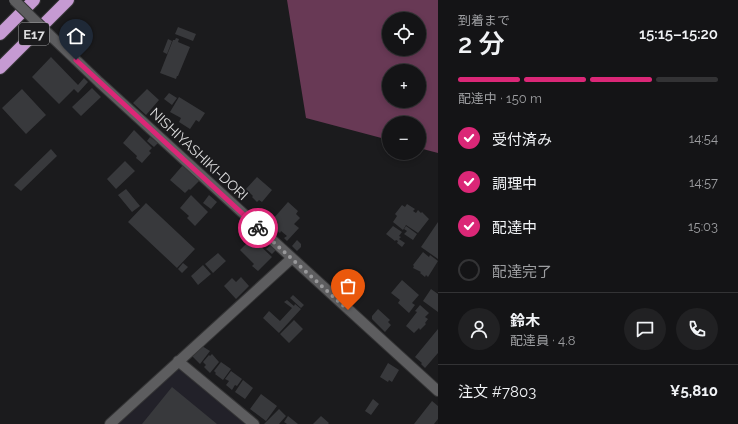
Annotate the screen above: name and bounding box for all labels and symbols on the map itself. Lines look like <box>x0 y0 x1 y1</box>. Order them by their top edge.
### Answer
pin <box>59 19 93 60</box>
road number: E17 <box>19 23 49 45</box>
street label: NISHIYASHIKI-DORI <box>147 105 251 203</box>
courier <box>238 208 278 248</box>
pin <box>331 269 365 310</box>

